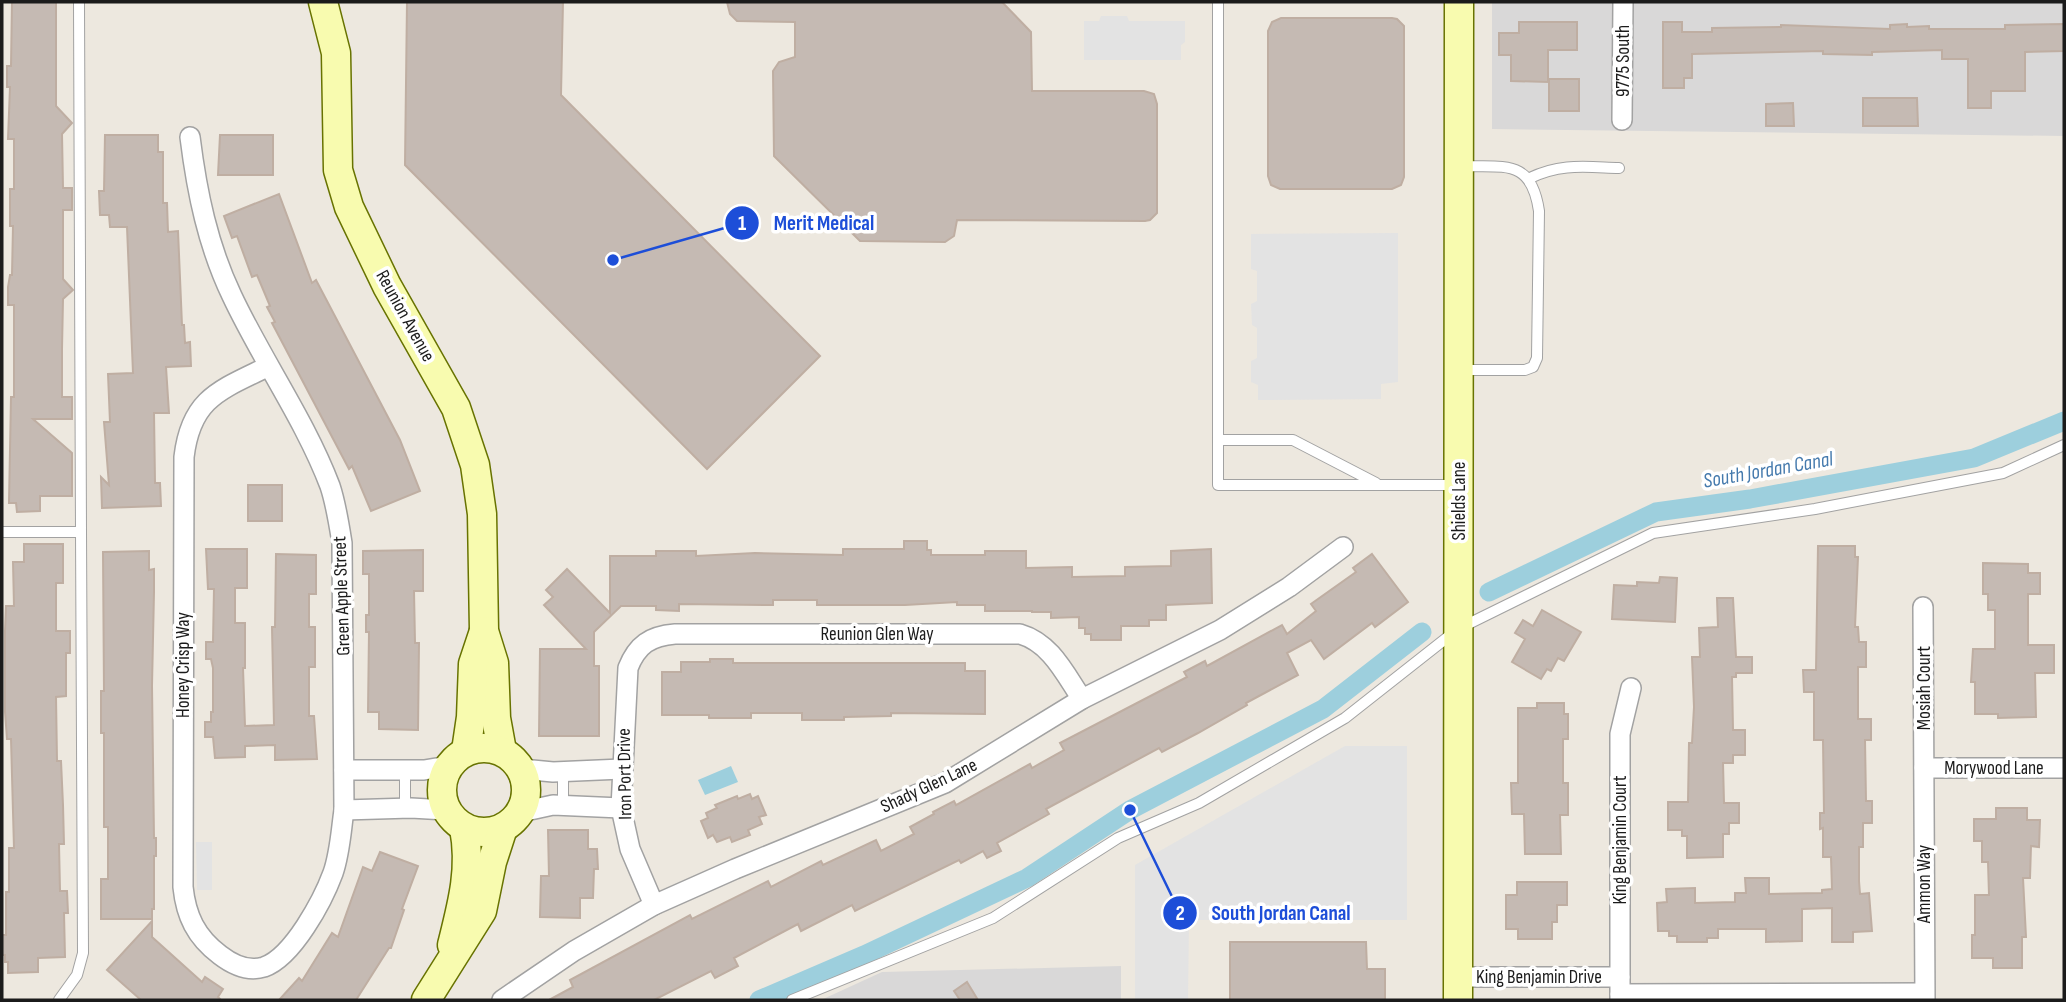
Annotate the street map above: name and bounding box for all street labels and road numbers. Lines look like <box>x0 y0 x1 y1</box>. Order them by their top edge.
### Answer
street label: 9775 South <box>1612 25 1635 97</box>
street label: Reunion Avenue <box>370 266 440 366</box>
street label: Shields Lane <box>1448 462 1471 540</box>
street label: Green Apple Street <box>328 536 356 656</box>
street label: Honey Crisp Way <box>172 611 195 718</box>
street label: Reunion Glen Way <box>820 623 934 646</box>
street label: Mosiah Court <box>1913 646 1936 730</box>
street label: Iron Port Drive <box>613 728 637 820</box>
street label: Shady Glen Lane <box>877 754 981 818</box>
street label: Morywood Lane <box>1944 757 2044 780</box>
street label: King Benjamin Court <box>1609 775 1632 905</box>
street label: Ammon Way <box>1913 844 1936 924</box>
street label: King Benjamin Drive <box>1476 966 1602 989</box>

